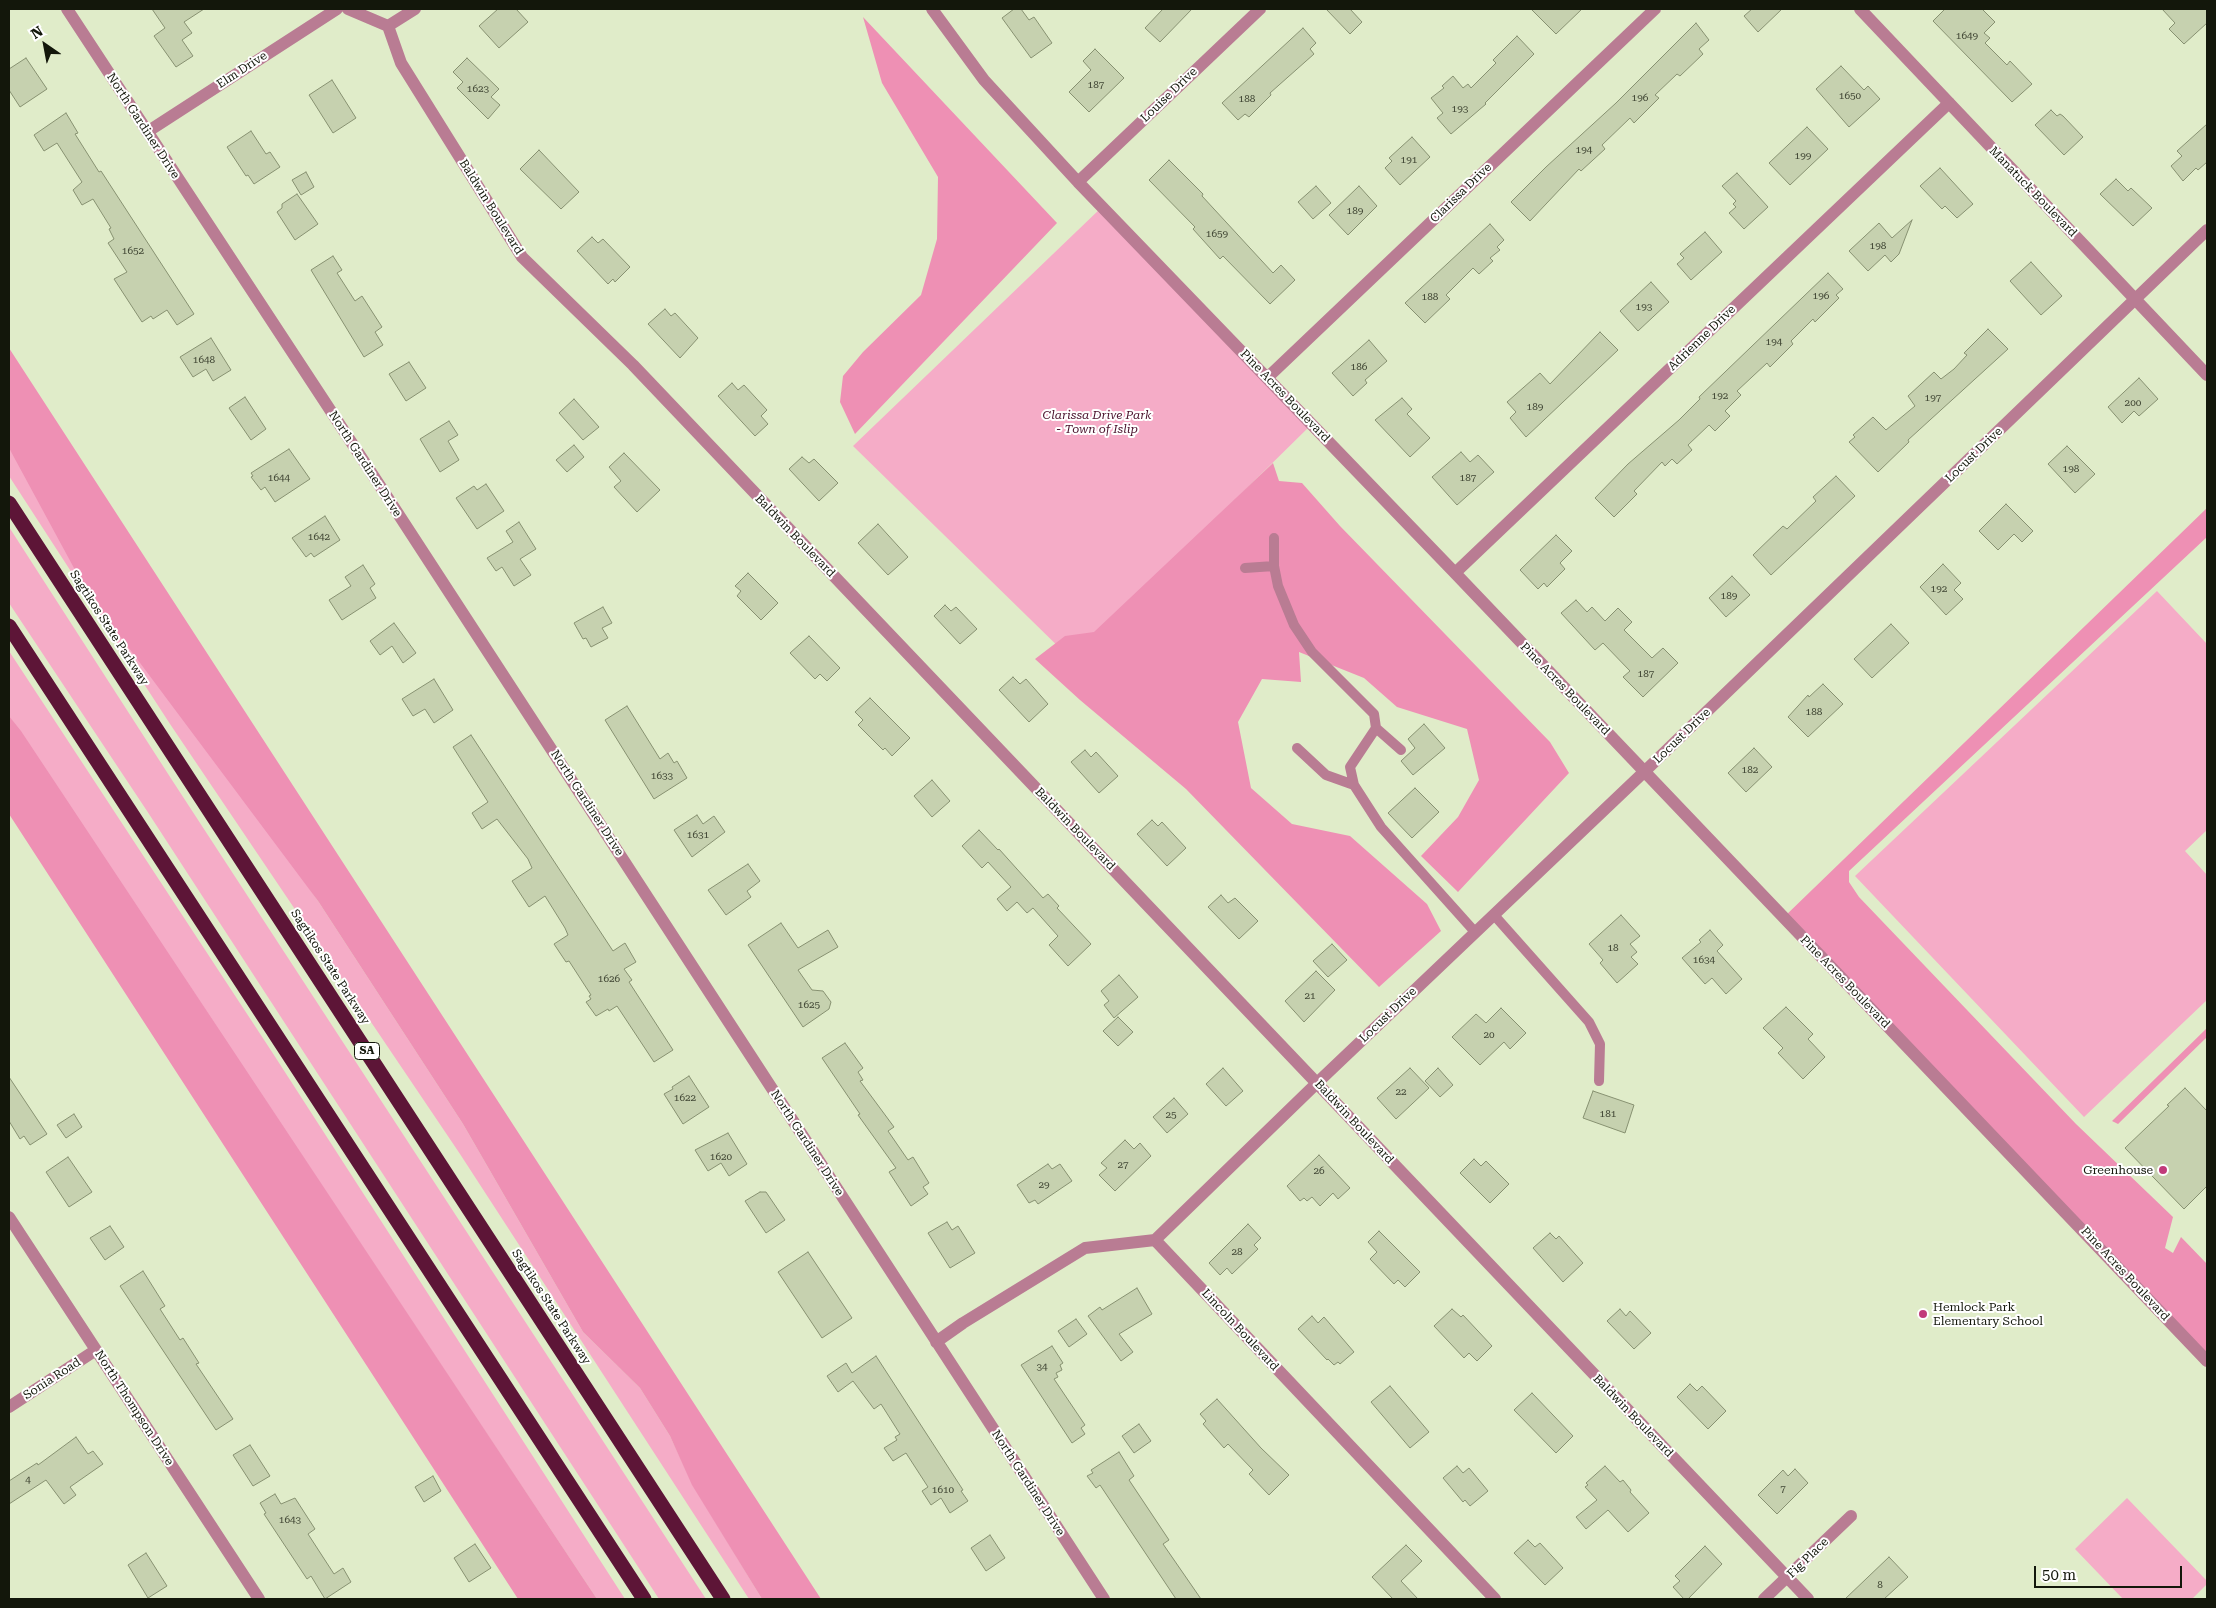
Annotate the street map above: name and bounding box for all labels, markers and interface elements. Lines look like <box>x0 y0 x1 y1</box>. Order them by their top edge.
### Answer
north arrow <box>20 20 70 70</box>
text: N <box>28 23 46 42</box>
house number: 1649 <box>1956 30 1978 42</box>
street label: Elm Drive <box>214 49 270 91</box>
street label: Louise Drive <box>1138 65 1200 125</box>
street label: North Gardiner Drive <box>103 70 183 182</box>
house number: 187 <box>1088 79 1104 91</box>
house number: 1623 <box>467 83 489 95</box>
house number: 1650 <box>1839 90 1861 102</box>
house number: 196 <box>1632 92 1648 104</box>
house number: 188 <box>1239 93 1255 105</box>
house number: 193 <box>1452 103 1468 115</box>
house number: 194 <box>1576 144 1592 156</box>
street label: Manatuck Boulevard <box>1986 144 2080 240</box>
house number: 199 <box>1795 150 1811 162</box>
house number: 191 <box>1401 154 1417 166</box>
street label: Baldwin Boulevard <box>456 157 526 257</box>
street label: Clarissa Drive <box>1427 160 1495 226</box>
house number: 189 <box>1347 205 1363 217</box>
house number: 1659 <box>1206 228 1228 240</box>
house number: 198 <box>1870 240 1886 252</box>
house number: 1652 <box>122 245 144 257</box>
house number: 196 <box>1813 290 1829 302</box>
house number: 188 <box>1422 291 1438 303</box>
house number: 193 <box>1636 301 1652 313</box>
street label: Adrienne Drive <box>1665 302 1739 374</box>
house number: 194 <box>1766 336 1782 348</box>
street label: Pine Acres Boulevard <box>1237 347 1333 445</box>
house number: 1648 <box>193 354 215 366</box>
house number: 186 <box>1351 361 1367 373</box>
house number: 192 <box>1712 390 1728 402</box>
house number: 197 <box>1925 392 1941 404</box>
house number: 200 <box>2125 397 2141 409</box>
house number: 189 <box>1527 401 1543 413</box>
street label: North Gardiner Drive <box>325 408 405 520</box>
park label: Clarissa Drive Park - Town of Islip <box>1043 408 1151 436</box>
street label: Locust Drive <box>1943 424 2005 486</box>
house number: 198 <box>2063 463 2079 475</box>
house number: 1644 <box>268 472 290 484</box>
house number: 187 <box>1460 472 1476 484</box>
street label: Baldwin Boulevard <box>752 492 838 580</box>
house number: 1642 <box>308 531 330 543</box>
street label: Sagtikos State Parkway <box>66 568 152 688</box>
house number: 192 <box>1931 583 1947 595</box>
house number: 189 <box>1721 590 1737 602</box>
street label: Pine Acres Boulevard <box>1517 640 1613 738</box>
house number: 187 <box>1638 668 1654 680</box>
street label: Locust Drive <box>1651 705 1713 767</box>
house number: 188 <box>1806 706 1822 718</box>
street label: North Gardiner Drive <box>547 747 627 859</box>
house number: 182 <box>1742 764 1758 776</box>
house number: 1633 <box>651 770 673 782</box>
street label: Baldwin Boulevard <box>1032 785 1118 873</box>
house number: 1631 <box>687 829 709 841</box>
street label: Sagtikos State Parkway <box>287 907 373 1027</box>
street label: Pine Acres Boulevard <box>1797 933 1893 1031</box>
house number: 18 <box>1607 942 1619 954</box>
house number: 1634 <box>1693 954 1715 966</box>
house number: 1626 <box>598 973 620 985</box>
street label: Locust Drive <box>1357 984 1419 1046</box>
house number: 21 <box>1304 990 1316 1002</box>
house number: 1625 <box>798 999 820 1011</box>
house number: 20 <box>1483 1029 1495 1041</box>
road number: SA <box>354 1042 380 1060</box>
street label: Baldwin Boulevard <box>1311 1077 1397 1167</box>
house number: 22 <box>1395 1086 1407 1098</box>
street label: North Gardiner Drive <box>767 1087 847 1199</box>
house number: 1622 <box>674 1092 696 1104</box>
house number: 181 <box>1600 1108 1616 1120</box>
house number: 25 <box>1165 1109 1177 1121</box>
house number: 1620 <box>710 1151 732 1163</box>
house number: 27 <box>1117 1159 1129 1171</box>
place label: Greenhouse <box>2083 1163 2153 1177</box>
marker: Greenhouse <box>2157 1164 2169 1176</box>
house number: 26 <box>1313 1165 1325 1177</box>
house number: 29 <box>1038 1179 1050 1191</box>
street label: Pine Acres Boulevard <box>2078 1224 2172 1324</box>
house number: 28 <box>1231 1246 1243 1258</box>
street label: Sagtikos State Parkway <box>508 1247 594 1367</box>
street label: Lincoln Boulevard <box>1198 1286 1282 1374</box>
place label: Hemlock Park Elementary School <box>1933 1300 2043 1328</box>
marker: Hemlock Park Elementary School <box>1917 1308 1929 1320</box>
street label: North Thompson Drive <box>91 1348 177 1468</box>
street label: Sonia Road <box>21 1355 83 1403</box>
house number: 34 <box>1036 1361 1048 1373</box>
street label: Baldwin Boulevard <box>1590 1372 1676 1460</box>
street label: North Gardiner Drive <box>988 1427 1068 1539</box>
house number: 4 <box>25 1474 31 1486</box>
house number: 7 <box>1780 1483 1786 1495</box>
house number: 1610 <box>932 1484 954 1496</box>
house number: 1643 <box>279 1514 301 1526</box>
street label: Fig Place <box>1784 1535 1832 1581</box>
scale bar <box>2036 1556 2184 1588</box>
text: 50 m <box>2042 1566 2076 1584</box>
house number: 8 <box>1877 1579 1883 1591</box>

